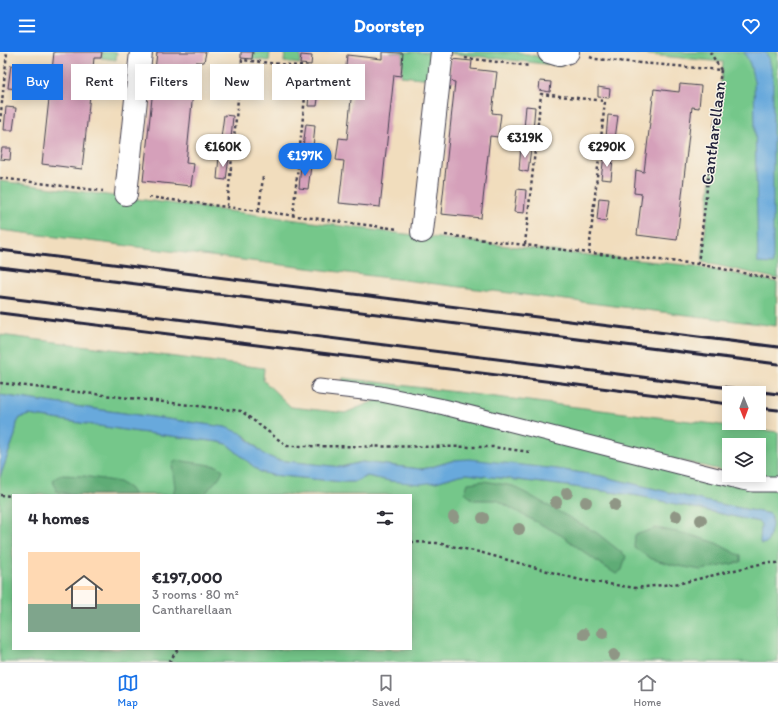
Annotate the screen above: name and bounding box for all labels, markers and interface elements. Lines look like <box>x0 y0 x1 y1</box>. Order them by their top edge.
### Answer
icon: menu <box>16 15 38 37</box>
text: Doorstep <box>354 15 424 37</box>
icon: heart <box>740 15 762 37</box>
chip: Buy <box>12 64 63 100</box>
chip: Rent <box>71 64 127 100</box>
chip: Filters <box>135 64 202 100</box>
chip: New <box>210 64 264 100</box>
chip: Apartment <box>272 64 365 100</box>
street label: Cantharellaan <box>697 80 729 186</box>
pin: €319K <box>497 125 553 159</box>
text: €319K <box>507 130 543 145</box>
pin: €160K <box>195 134 251 168</box>
pin: €290K <box>579 134 635 168</box>
text: €160K <box>205 139 241 154</box>
text: €290K <box>588 139 626 154</box>
pin: €197K <box>277 143 333 177</box>
text: €197K <box>287 148 323 163</box>
north arrow <box>722 386 766 430</box>
map controls <box>722 386 766 482</box>
button: layers <box>722 438 766 482</box>
icon: filters <box>374 507 396 529</box>
text: 4 homes <box>28 508 89 528</box>
text: €197,000 <box>152 567 222 587</box>
icon: home <box>60 568 108 616</box>
text: 3 rooms · 80 m² <box>152 587 239 602</box>
text: Cantharellaan <box>152 602 232 617</box>
tab: Map <box>117 672 139 709</box>
tab: Saved <box>372 672 400 709</box>
tab: Home <box>634 672 661 709</box>

